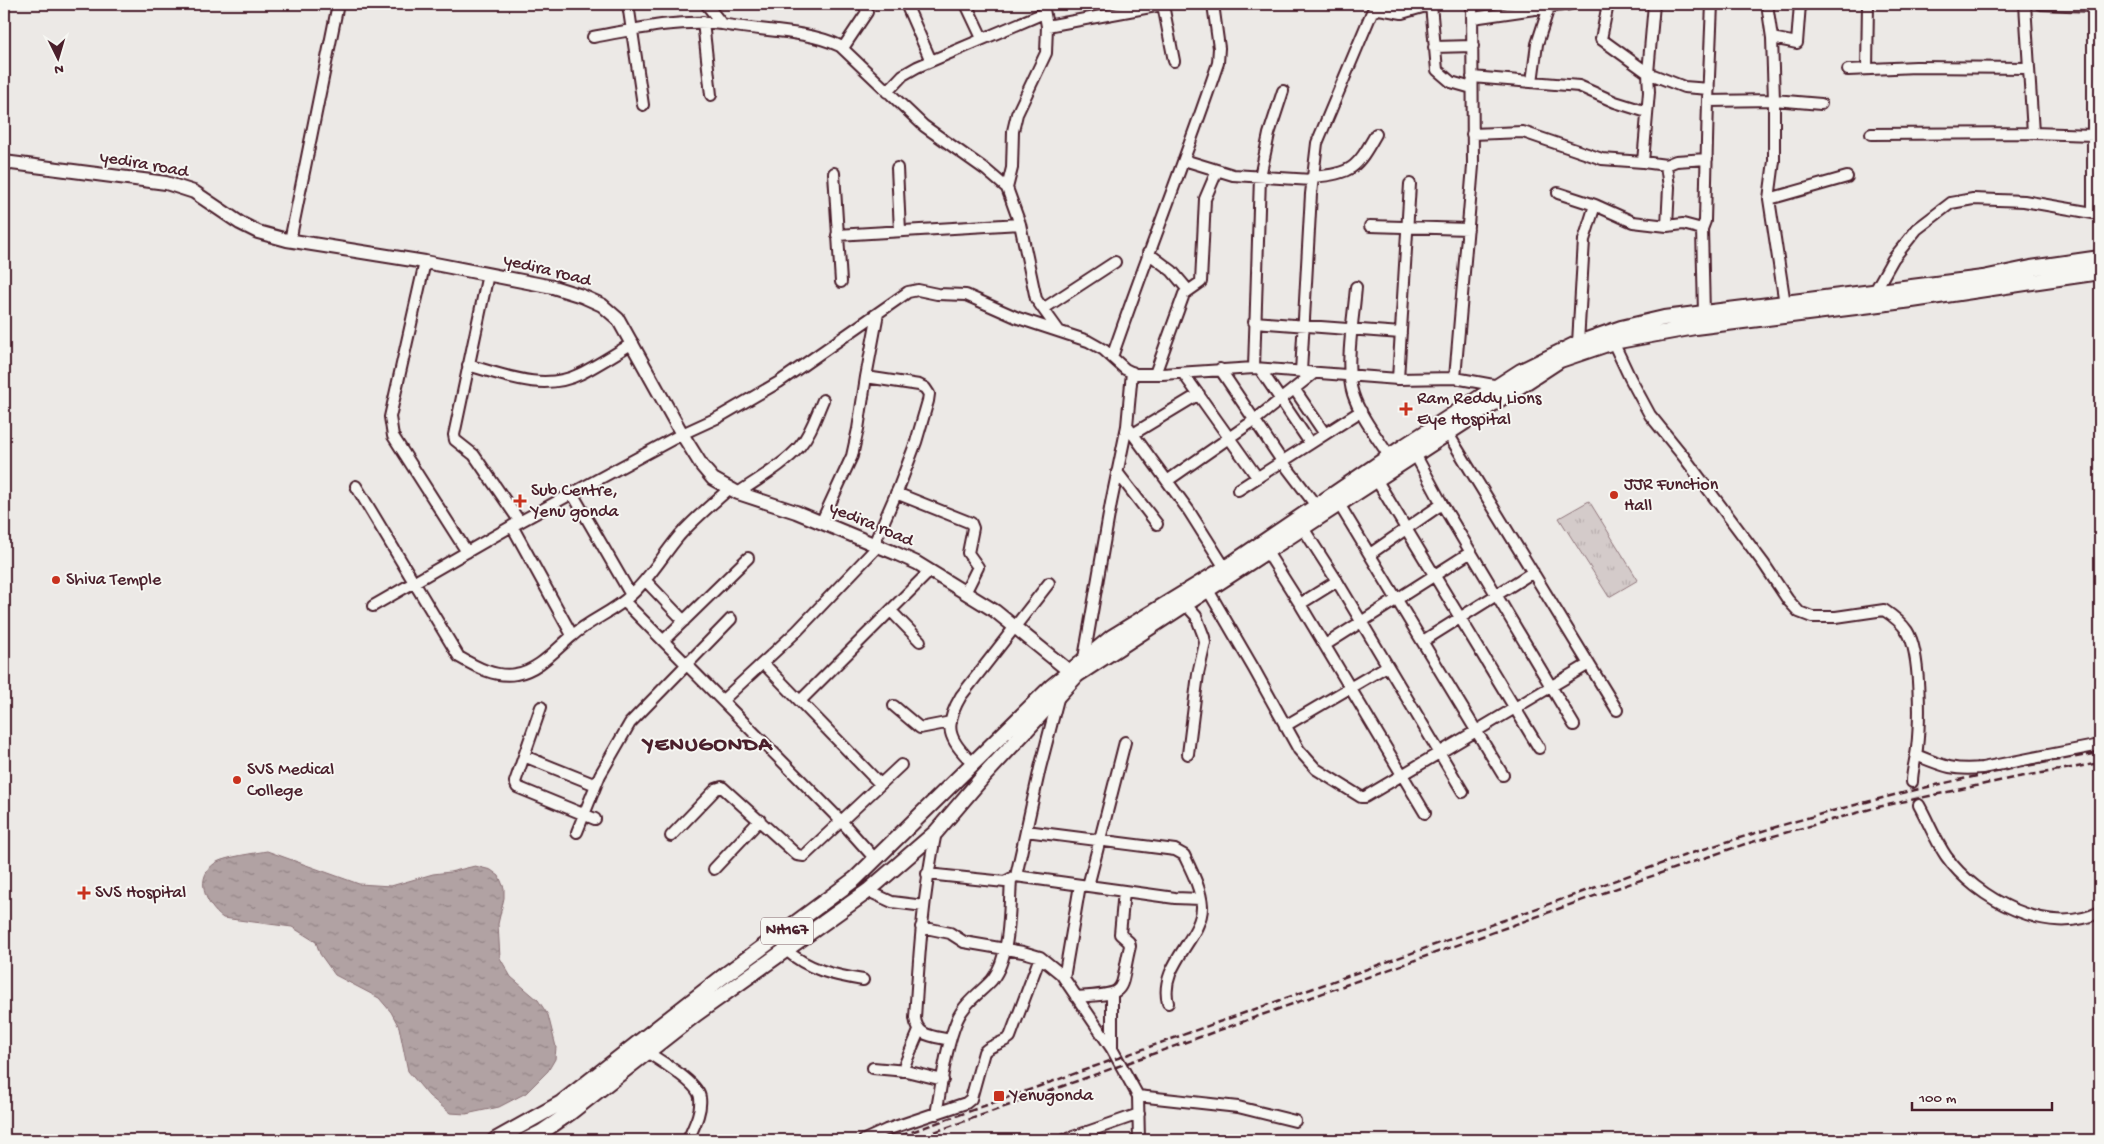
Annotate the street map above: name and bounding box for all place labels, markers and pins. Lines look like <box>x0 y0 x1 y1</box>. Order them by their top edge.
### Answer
place label: Ram Reddy Lions Eye Hospital <box>1417 389 1543 431</box>
marker: Ram Reddy Lions Eye Hospital <box>1399 402 1413 416</box>
place label: JJR Function Hall <box>1624 475 1719 517</box>
place label: Sub Centre, Yenu gonda <box>529 481 620 523</box>
marker: JJR Function Hall <box>1608 489 1620 501</box>
marker: Sub Centre, Yenu gonda <box>513 494 527 508</box>
place label: Shiva Temple <box>66 570 162 591</box>
marker: Shiva Temple <box>50 574 62 586</box>
place label: SVS Medical College <box>247 760 334 802</box>
marker: SVS Medical College <box>231 774 243 786</box>
place label: SVS Hospital <box>95 883 186 904</box>
marker: SVS Hospital <box>77 886 91 900</box>
place label: Yenugonda <box>1008 1086 1094 1107</box>
marker: Yenugonda <box>992 1089 1006 1103</box>

